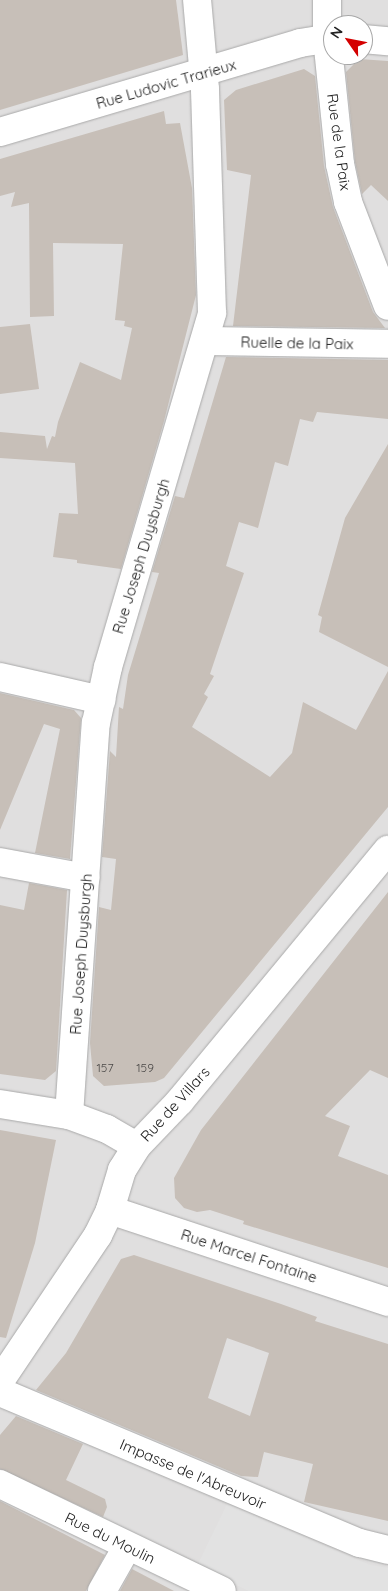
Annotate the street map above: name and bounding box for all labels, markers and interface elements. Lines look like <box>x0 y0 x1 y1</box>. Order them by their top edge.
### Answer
north arrow <box>323 15 373 65</box>
text: N <box>326 23 347 42</box>
street label: Rue Ludovic Trarieux <box>94 55 238 113</box>
street label: Rue de la Paix <box>323 92 355 192</box>
street label: Ruelle de la Paix <box>240 333 354 353</box>
street label: Rue Joseph Duysburgh <box>109 476 173 636</box>
street label: Rue Joseph Duysburgh <box>66 873 96 1035</box>
house number: 157 <box>96 1061 114 1075</box>
house number: 159 <box>136 1061 154 1075</box>
street label: Rue de Villars <box>137 1063 213 1145</box>
street label: Rue Marcel Fontaine <box>179 1225 319 1287</box>
street label: Impasse de l'Abreuvoir <box>117 1435 269 1513</box>
street label: Rue du Moulin <box>62 1508 158 1568</box>

